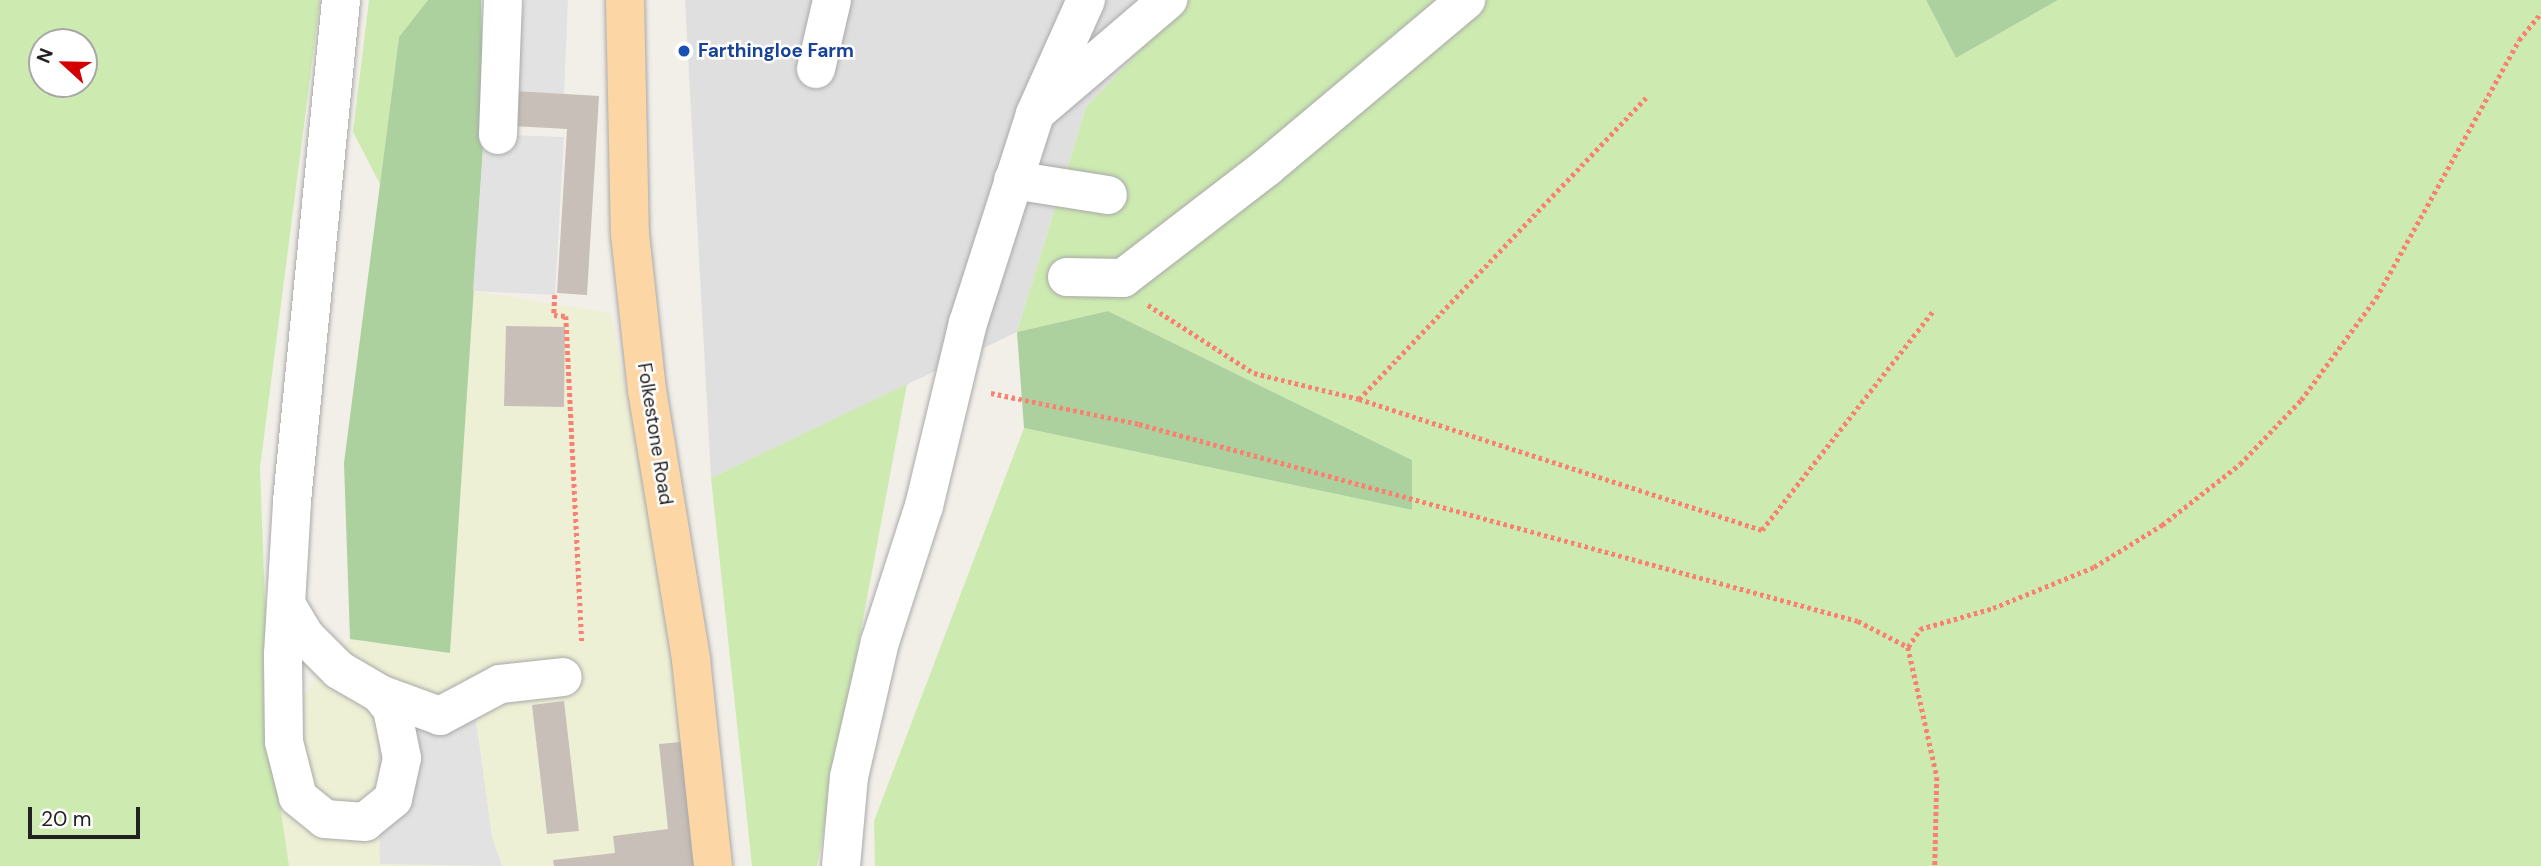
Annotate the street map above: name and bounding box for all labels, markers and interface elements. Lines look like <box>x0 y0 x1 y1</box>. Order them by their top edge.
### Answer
north arrow <box>28 28 98 98</box>
place label: Farthingloe Farm <box>698 40 854 62</box>
marker: Farthingloe Farm <box>676 43 692 59</box>
text: N <box>31 45 59 67</box>
street label: Folkestone Road <box>633 361 677 507</box>
scale bar <box>32 792 144 836</box>
text: 20 m <box>41 805 92 833</box>

